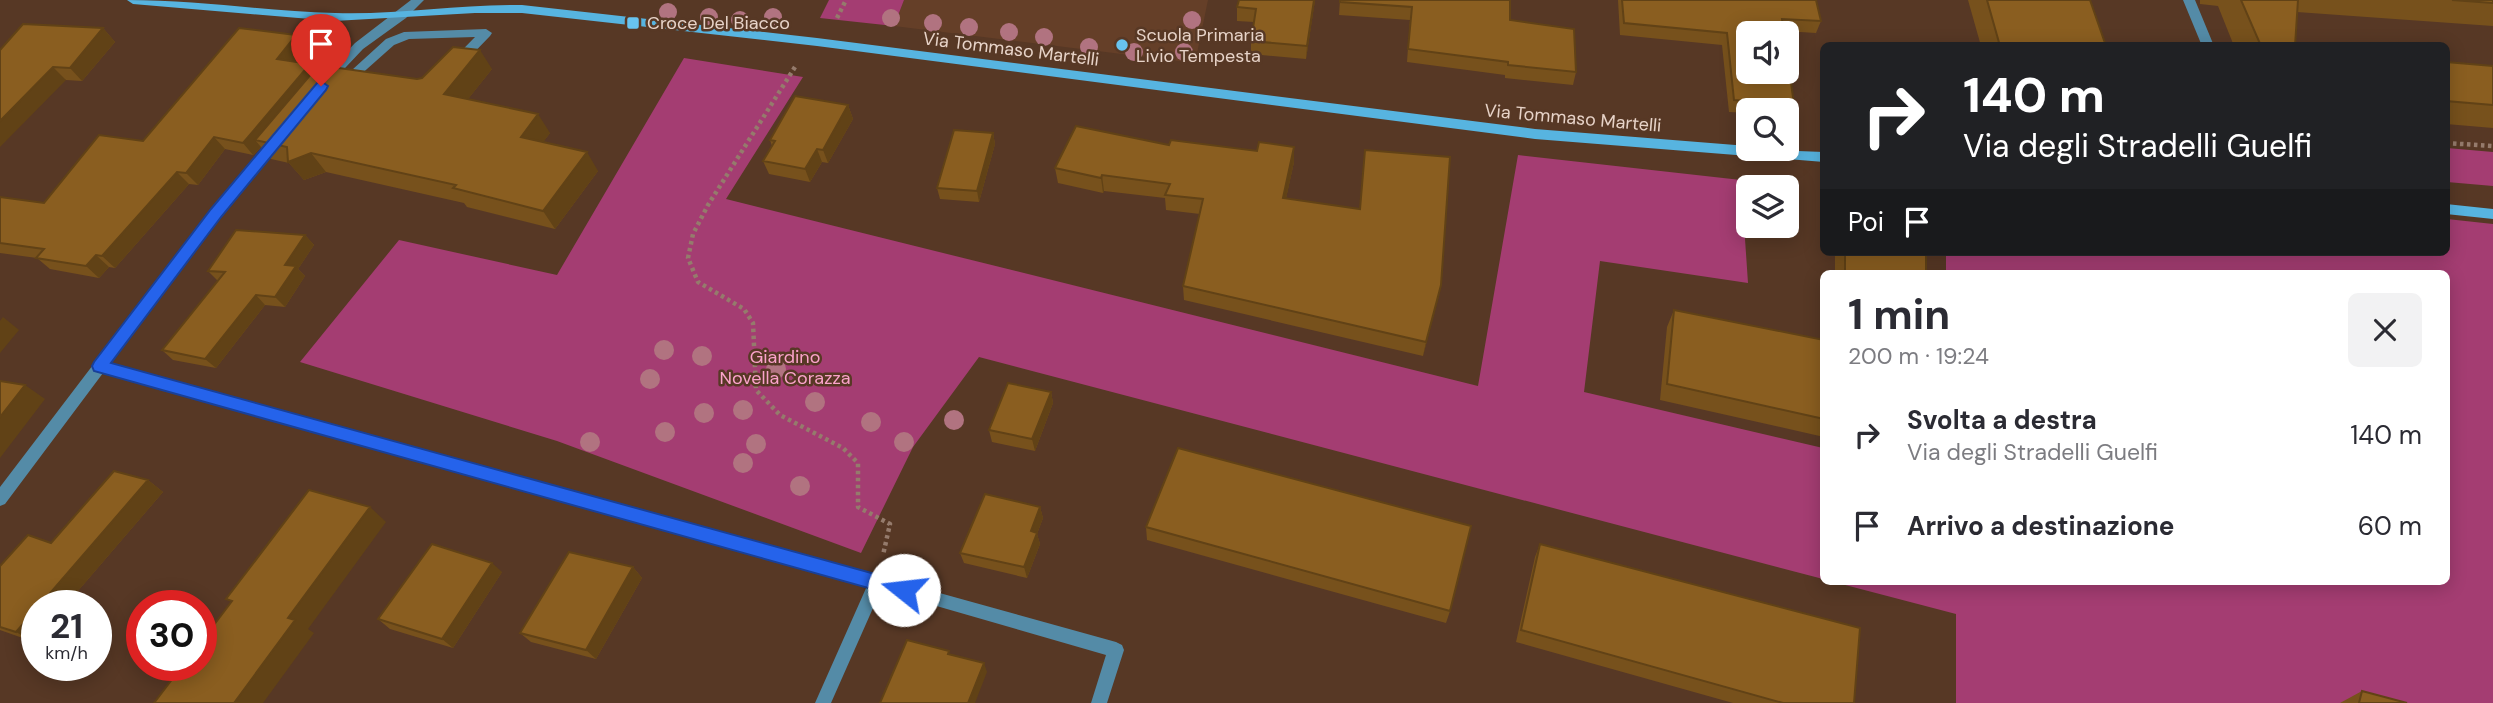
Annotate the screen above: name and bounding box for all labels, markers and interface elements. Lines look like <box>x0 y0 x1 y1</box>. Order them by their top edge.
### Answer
place label: Croce Del Biacco <box>647 11 790 35</box>
pin <box>291 14 351 86</box>
marker: Croce Del Biacco <box>625 15 641 31</box>
map controls <box>1736 21 1799 238</box>
button: sound <box>1736 21 1799 84</box>
place label: Scuola Primaria Livio Tempesta <box>1136 23 1264 68</box>
icon: arrive <box>302 25 340 63</box>
street label: Via Tommaso Martelli <box>921 26 1101 72</box>
marker: Scuola Primaria Livio Tempesta <box>1114 37 1130 53</box>
text: 140 m <box>1963 63 2105 127</box>
icon: right <box>1848 70 1939 161</box>
street label: Via Tommaso Martelli <box>1484 98 1662 138</box>
button: search <box>1736 98 1799 161</box>
text: Via degli Stradelli Guelfi <box>1963 125 2312 167</box>
button: layers <box>1736 175 1799 238</box>
icon: arrive <box>1898 203 1936 241</box>
text: Poi <box>1848 205 1884 239</box>
text: 1 min <box>1848 287 1950 342</box>
button: close <box>2348 293 2422 367</box>
text: 200 m · 19:24 <box>1848 341 1989 371</box>
park label: Giardino Novella Corazza <box>720 345 850 390</box>
text: Svolta a destra <box>1907 403 2097 437</box>
icon: right <box>1848 416 1886 454</box>
text: 140 m <box>2350 418 2422 452</box>
text: Via degli Stradelli Guelfi <box>1907 437 2158 467</box>
icon: arrive <box>1848 507 1886 545</box>
text: Arrivo a destinazione <box>1907 509 2174 543</box>
text: 60 m <box>2358 509 2422 543</box>
position arrow <box>867 553 941 627</box>
speed limit sign: 30 <box>126 590 217 681</box>
text: 21 <box>50 603 83 649</box>
text: km/h <box>45 641 88 665</box>

